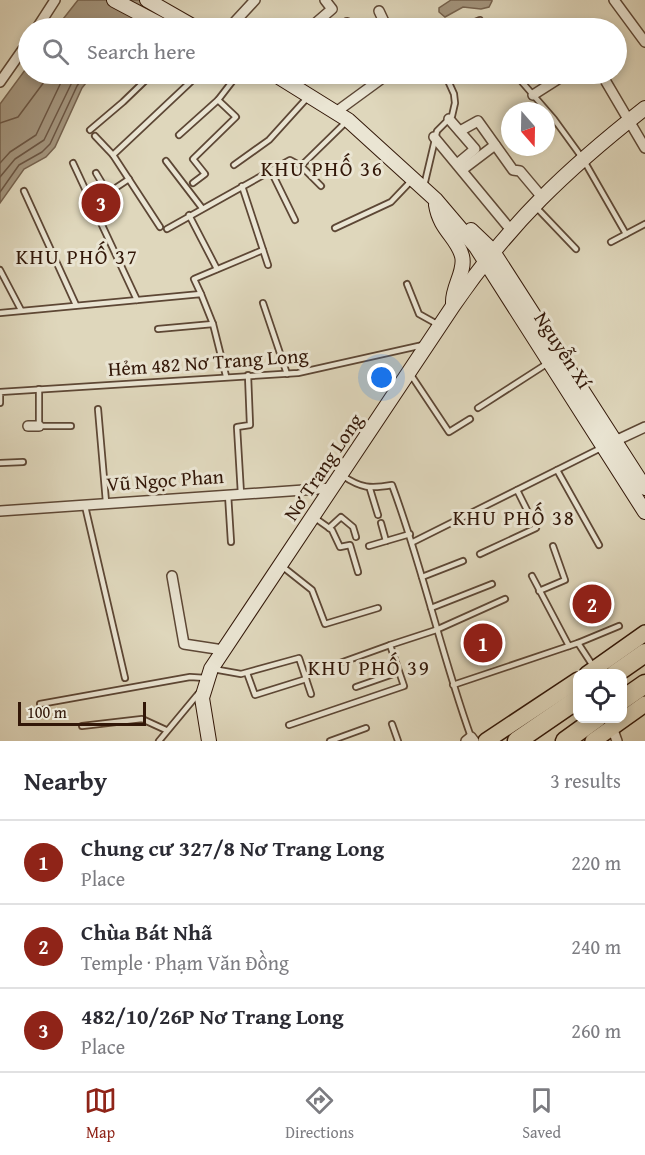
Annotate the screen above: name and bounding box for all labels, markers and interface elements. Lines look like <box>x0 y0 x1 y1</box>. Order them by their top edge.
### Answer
search box <box>18 18 627 84</box>
icon: search <box>39 35 72 68</box>
text: Search here <box>87 35 196 67</box>
north arrow <box>501 102 555 156</box>
district label: KHU PHỐ 36 <box>261 153 383 184</box>
pin: 3 <box>82 180 120 226</box>
district label: KHU PHỐ 37 <box>16 241 138 272</box>
street label: Nguyễn Xí <box>528 305 599 394</box>
street label: Hẻm 482 Nơ Trang Long <box>107 340 309 383</box>
your location <box>367 363 396 392</box>
street label: Nơ Trang Long <box>276 407 369 526</box>
street label: Vũ Ngọc Phan <box>105 461 225 498</box>
district label: KHU PHỐ 38 <box>453 502 575 533</box>
pin: 2 <box>572 582 612 626</box>
pin: 1 <box>464 620 502 666</box>
district label: KHU PHỐ 39 <box>308 652 430 683</box>
map controls <box>573 669 627 723</box>
button: locate <box>573 669 627 723</box>
scale bar <box>18 699 146 726</box>
text: 100 m <box>27 700 67 724</box>
text: Nearby <box>24 761 107 800</box>
text: 3 results <box>550 766 621 795</box>
text: Chung cư 327/8 Nơ Trang Long <box>81 832 384 864</box>
text: 1 <box>38 848 49 877</box>
text: 220 m <box>571 848 621 877</box>
text: Place <box>81 864 125 893</box>
text: Chùa Bát Nhã <box>81 916 212 948</box>
text: 2 <box>38 932 49 961</box>
text: 240 m <box>571 932 621 961</box>
text: Temple · Phạm Văn Đồng <box>81 948 289 977</box>
text: 482/10/26P Nơ Trang Long <box>81 1000 344 1032</box>
text: 3 <box>38 1016 49 1045</box>
text: 260 m <box>571 1016 621 1045</box>
text: Place <box>81 1032 125 1061</box>
tab: Map <box>84 1084 117 1144</box>
tab: Directions <box>285 1084 354 1144</box>
tab: Saved <box>522 1084 561 1144</box>

